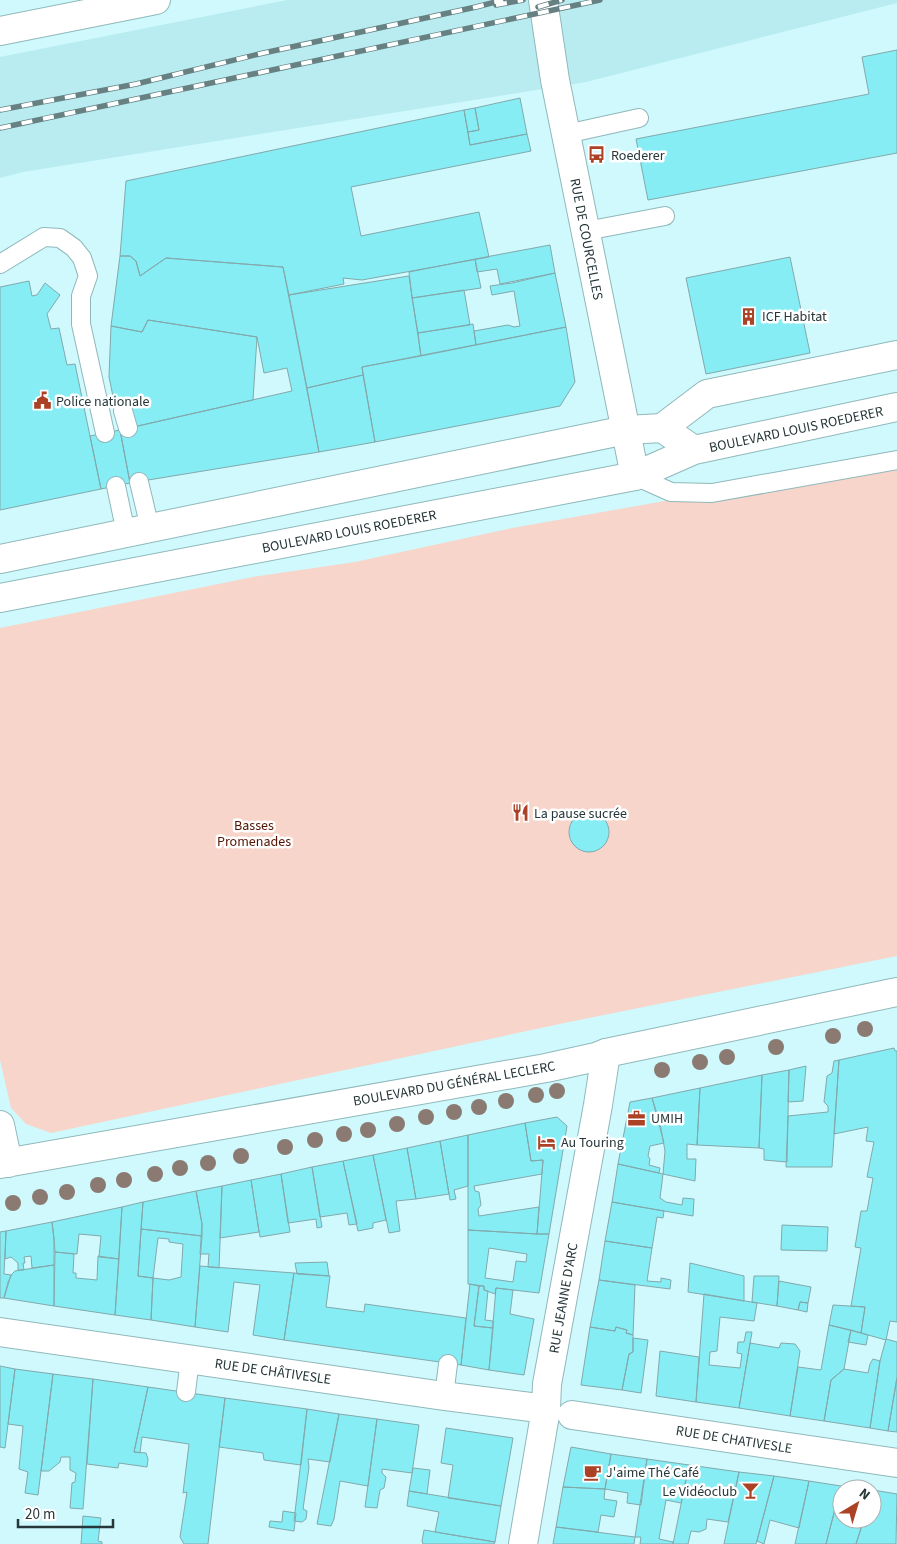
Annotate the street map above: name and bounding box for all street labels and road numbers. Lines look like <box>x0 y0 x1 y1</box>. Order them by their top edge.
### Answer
street label: RUE DE COURCELLES <box>564 177 608 302</box>
street label: BOULEVARD LOUIS ROEDERER <box>707 402 885 458</box>
street label: BOULEVARD LOUIS ROEDERER <box>260 505 438 559</box>
street label: BOULEVARD DU GÉNÉRAL LECLERC <box>351 1056 557 1112</box>
street label: RUE JEANNE D'ARC <box>544 1241 584 1355</box>
street label: RUE DE CHÂTIVESLE <box>213 1354 332 1390</box>
street label: RUE DE CHATIVESLE <box>674 1421 793 1459</box>

